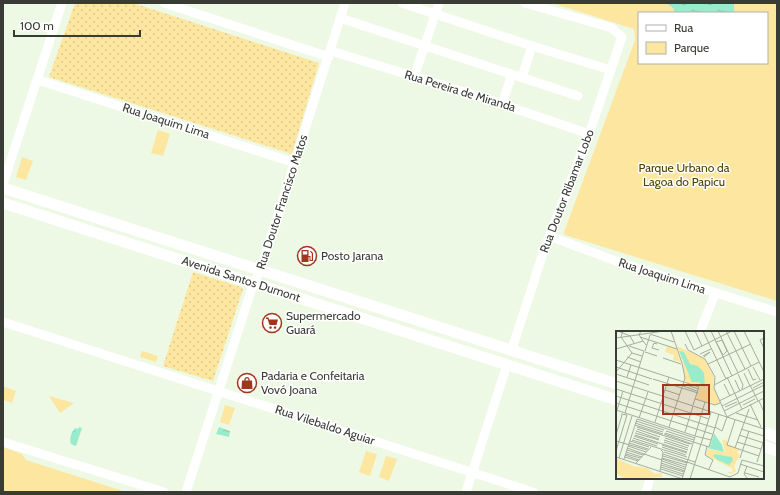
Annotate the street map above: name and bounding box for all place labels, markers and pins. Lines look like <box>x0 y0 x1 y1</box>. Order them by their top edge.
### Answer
fuel station icon: Posto Jarana <box>296 245 318 267</box>
place label: Posto Jarana <box>321 248 383 263</box>
place label: Supermercado Guará <box>286 308 361 337</box>
supermarket icon: Supermercado Guará <box>261 312 283 334</box>
place label: Padaria e Confeitaria Vovó Joana <box>261 368 365 397</box>
shop icon: Padaria e Confeitaria Vovó Joana <box>236 372 258 394</box>

